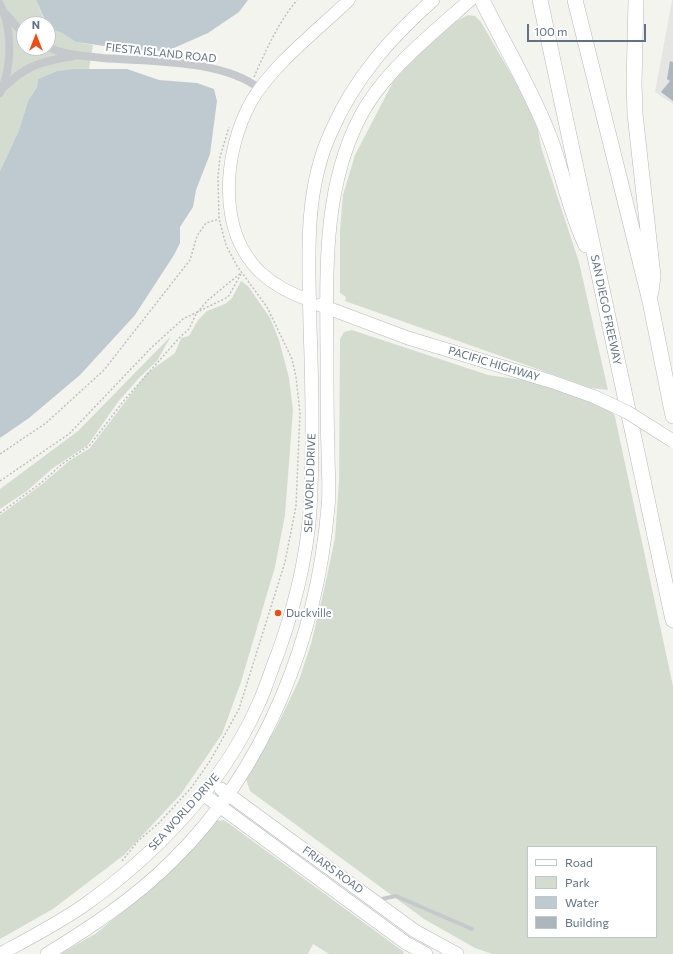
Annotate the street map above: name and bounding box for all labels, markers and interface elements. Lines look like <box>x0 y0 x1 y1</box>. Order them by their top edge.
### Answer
north arrow <box>16 16 56 56</box>
scale bar <box>529 16 648 42</box>
text: N <box>32 18 40 31</box>
text: 100 m <box>534 24 568 38</box>
street label: FIESTA ISLAND ROAD <box>105 41 217 65</box>
street label: SAN DIEGO FREEWAY <box>588 254 624 366</box>
street label: PACIFIC HIGHWAY <box>447 344 541 384</box>
street label: SEA WORLD DRIVE <box>302 433 318 533</box>
place label: Duckville <box>286 606 332 620</box>
marker: Duckville <box>273 608 283 618</box>
street label: SEA WORLD DRIVE <box>146 771 222 853</box>
street label: FRIARS ROAD <box>300 844 366 896</box>
legend <box>527 846 657 938</box>
text: Road <box>565 855 593 869</box>
text: Park <box>565 875 590 889</box>
text: Water <box>565 895 599 909</box>
text: Building <box>565 915 609 929</box>

